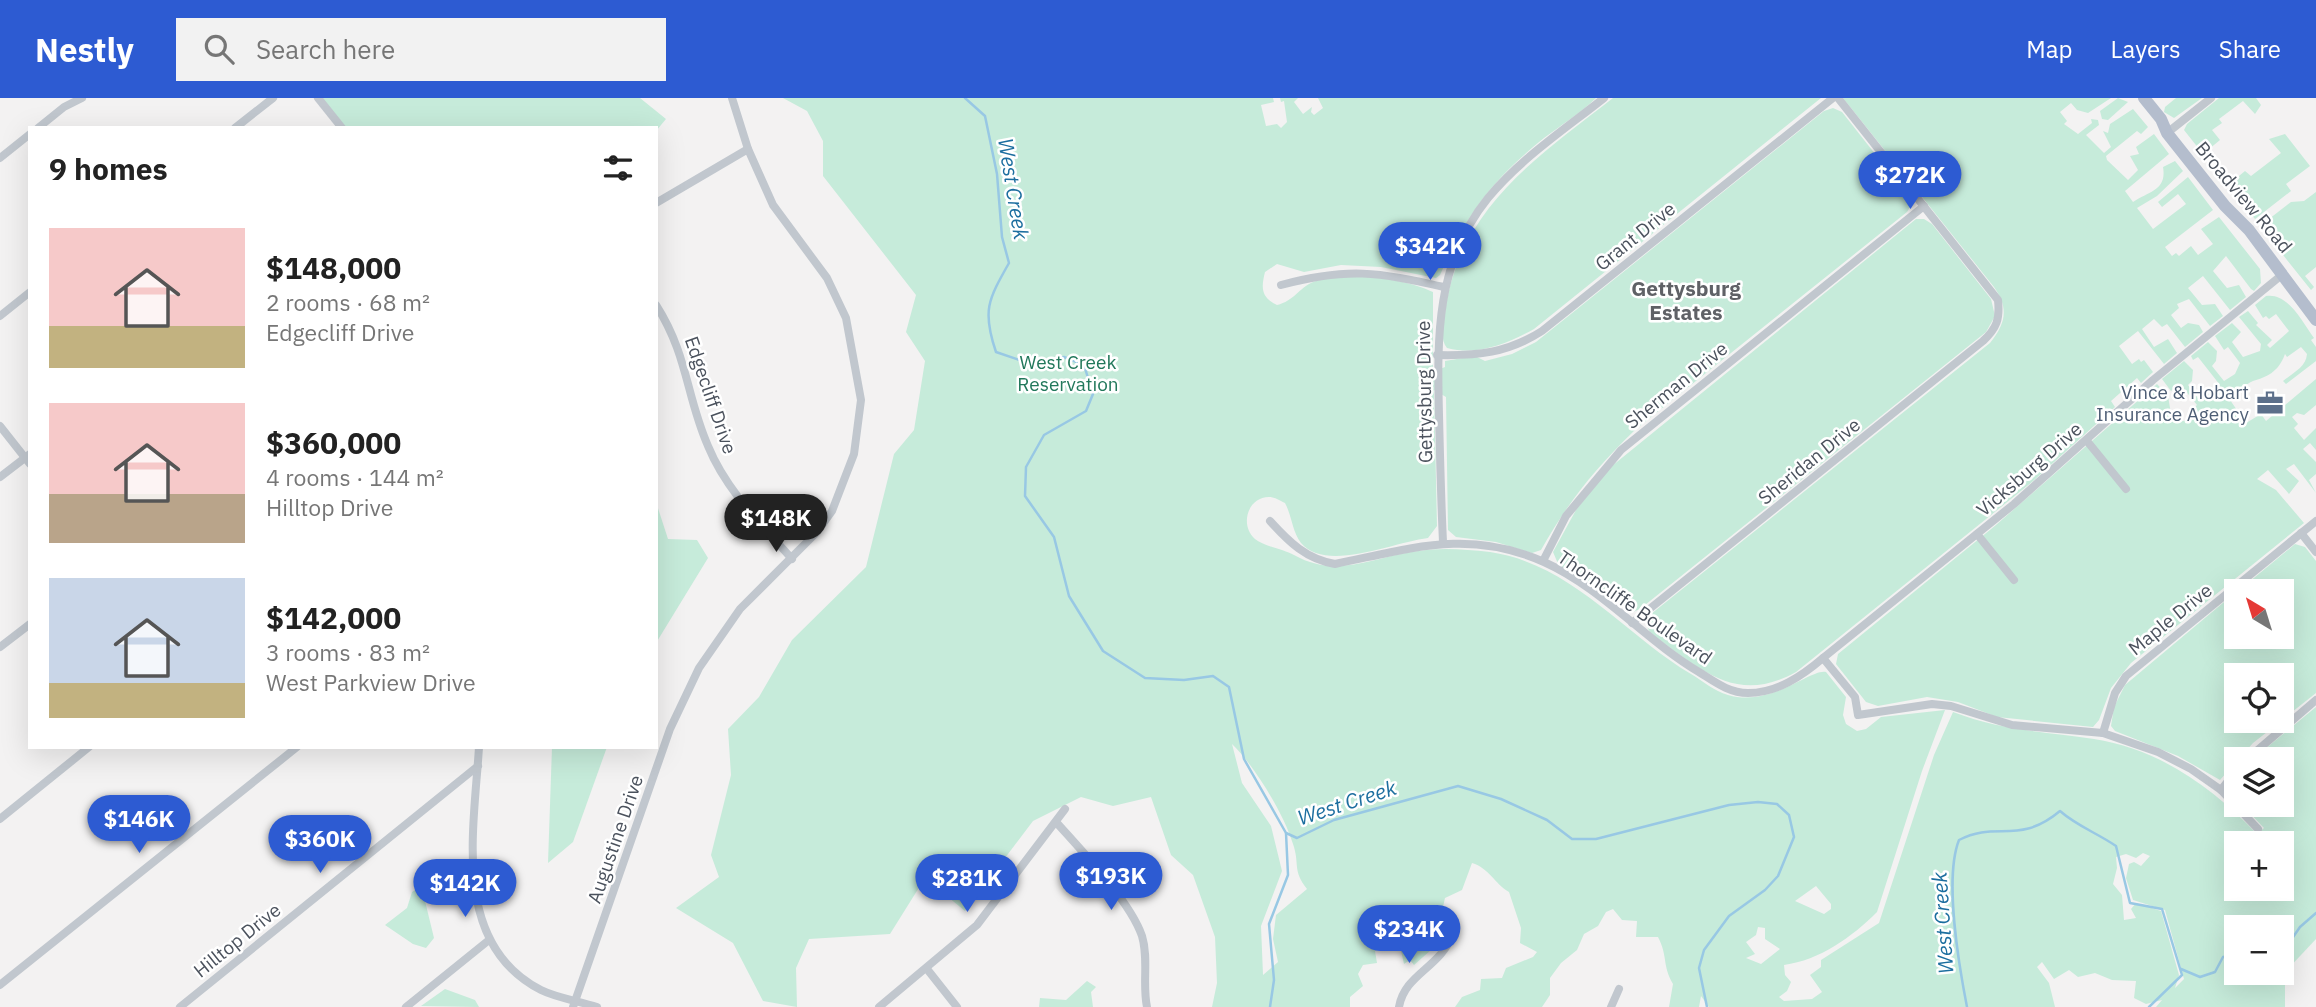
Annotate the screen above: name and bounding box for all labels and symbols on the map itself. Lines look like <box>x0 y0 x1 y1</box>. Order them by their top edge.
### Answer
water label: West Creek <box>992 136 1036 243</box>
street label: Broadview Road <box>2190 136 2298 258</box>
pin: $272K <box>1861 152 1959 211</box>
street label: Grant Drive <box>1590 196 1680 276</box>
pin: $342K <box>1381 222 1479 282</box>
district label: Gettysburg Estates <box>1631 274 1741 326</box>
street label: Gettysburg Drive <box>1411 321 1437 463</box>
street label: Edgecliff Drive <box>680 333 742 457</box>
street label: Sherman Drive <box>1620 336 1732 434</box>
park label: West Creek Reservation <box>1017 350 1119 396</box>
place label: Vince & Hobart Insurance Agency <box>2096 380 2250 426</box>
office icon: Vince & Hobart Insurance Agency <box>2255 388 2285 418</box>
street label: Sheridan Drive <box>1753 412 1865 510</box>
street label: Vicksburg Drive <box>1971 417 2087 521</box>
pin: $148K <box>727 494 825 554</box>
street label: Thorncliffe Boulevard <box>1553 545 1717 669</box>
street label: Maple Drive <box>2123 578 2217 660</box>
north arrow <box>2224 579 2294 649</box>
street label: Augustine Drive <box>582 772 648 906</box>
water label: West Creek <box>1294 773 1401 831</box>
pin: $146K <box>90 796 188 855</box>
pin: $360K <box>271 816 369 875</box>
pin: $193K <box>1062 852 1160 912</box>
pin: $281K <box>918 854 1016 914</box>
pin: $142K <box>416 860 514 919</box>
water label: West Creek <box>1924 870 1960 975</box>
street label: Hilltop Drive <box>189 898 285 982</box>
pin: $234K <box>1360 906 1458 965</box>

